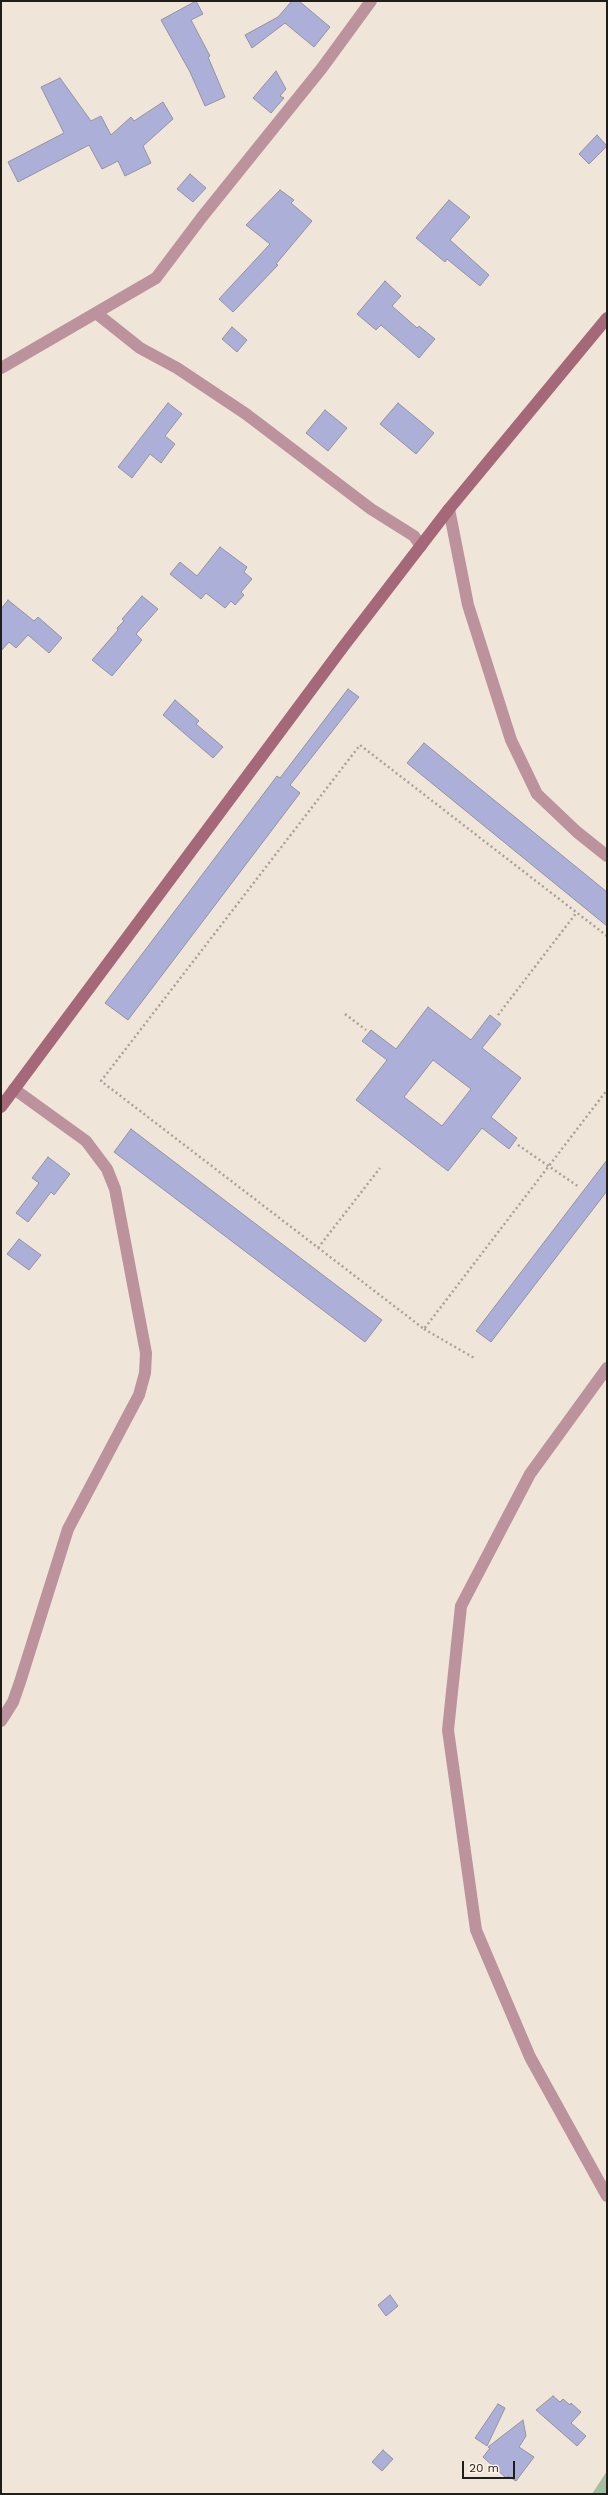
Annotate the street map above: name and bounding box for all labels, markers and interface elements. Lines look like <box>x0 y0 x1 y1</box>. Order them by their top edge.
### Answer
scale bar <box>464 2453 517 2479</box>
text: 20 m <box>469 2461 499 2475</box>

